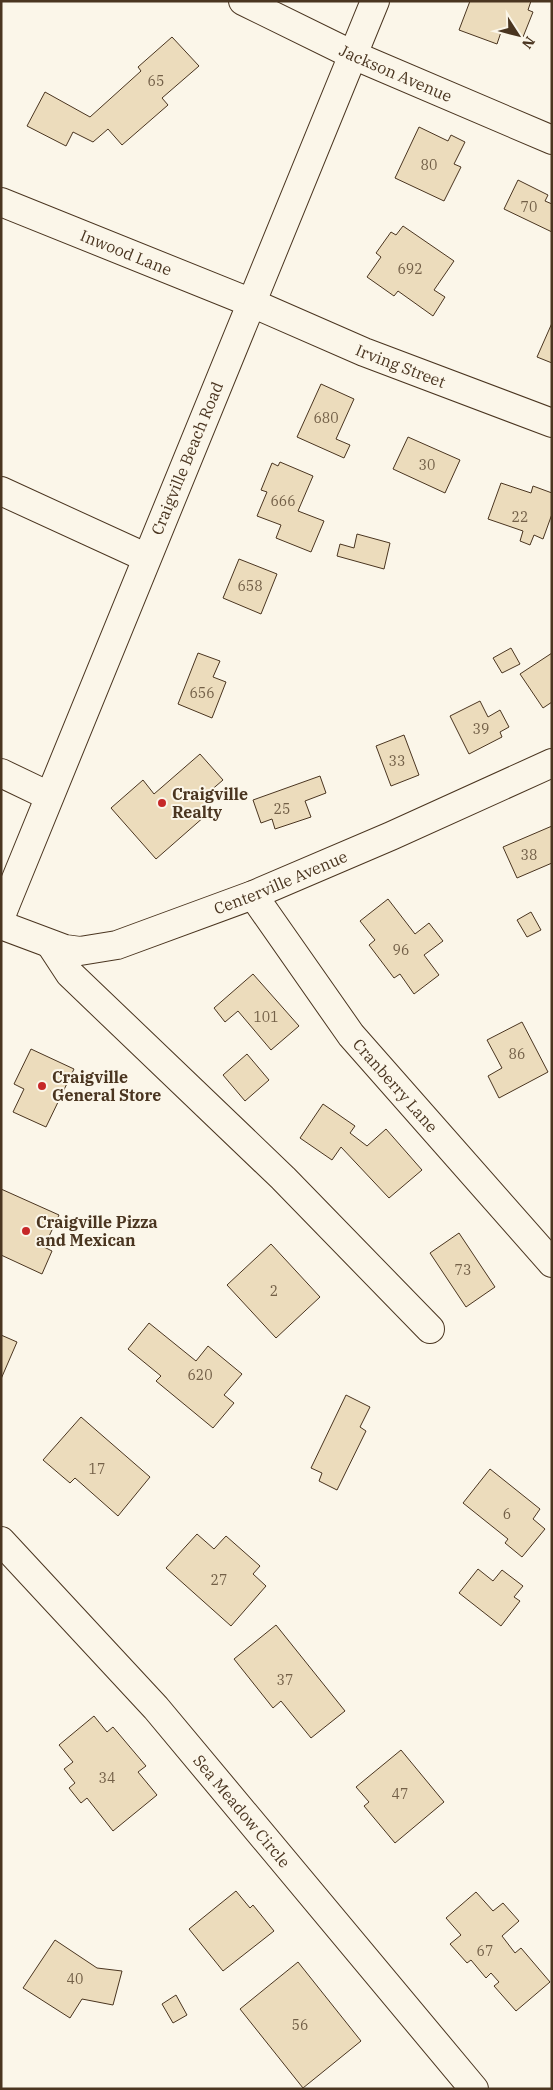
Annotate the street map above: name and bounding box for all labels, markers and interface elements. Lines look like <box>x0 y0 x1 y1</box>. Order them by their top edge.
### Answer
north arrow <box>493 10 543 60</box>
text: N <box>518 33 539 52</box>
street label: Jackson Avenue <box>336 40 455 106</box>
house number: 65 <box>148 72 164 90</box>
house number: 80 <box>421 156 437 174</box>
house number: 70 <box>521 198 537 216</box>
street label: Inwood Lane <box>78 225 175 280</box>
house number: 692 <box>397 260 423 278</box>
street label: Irving Street <box>353 340 449 392</box>
street label: Craigville Beach Road <box>146 378 227 538</box>
house number: 680 <box>313 409 339 427</box>
house number: 30 <box>419 456 435 474</box>
house number: 666 <box>270 492 296 510</box>
house number: 22 <box>512 508 528 526</box>
house number: 658 <box>237 577 263 595</box>
house number: 656 <box>189 684 215 702</box>
house number: 39 <box>473 720 489 738</box>
house number: 33 <box>389 752 405 770</box>
place label: Craigville Realty <box>172 784 248 822</box>
marker: Craigville Realty <box>156 797 168 809</box>
house number: 25 <box>274 800 290 818</box>
street label: Centerville Avenue <box>211 846 350 919</box>
house number: 38 <box>521 846 537 864</box>
house number: 96 <box>393 941 409 959</box>
house number: 101 <box>253 1008 279 1026</box>
street label: Cranberry Lane <box>349 1034 442 1136</box>
house number: 86 <box>509 1045 525 1063</box>
place label: Craigville General Store <box>52 1067 161 1105</box>
marker: Craigville General Store <box>36 1080 48 1092</box>
place label: Craigville Pizza and Mexican <box>36 1212 158 1250</box>
marker: Craigville Pizza and Mexican <box>20 1225 32 1237</box>
house number: 73 <box>455 1261 471 1279</box>
house number: 2 <box>270 1282 278 1300</box>
house number: 620 <box>187 1366 213 1384</box>
house number: 17 <box>89 1460 105 1478</box>
house number: 6 <box>503 1505 511 1523</box>
house number: 27 <box>211 1571 227 1589</box>
house number: 37 <box>277 1671 293 1689</box>
street label: Sea Meadow Circle <box>189 1750 295 1872</box>
house number: 34 <box>99 1769 115 1787</box>
house number: 47 <box>392 1785 408 1803</box>
house number: 67 <box>477 1942 493 1960</box>
house number: 40 <box>67 1970 83 1988</box>
house number: 56 <box>292 2016 308 2034</box>

